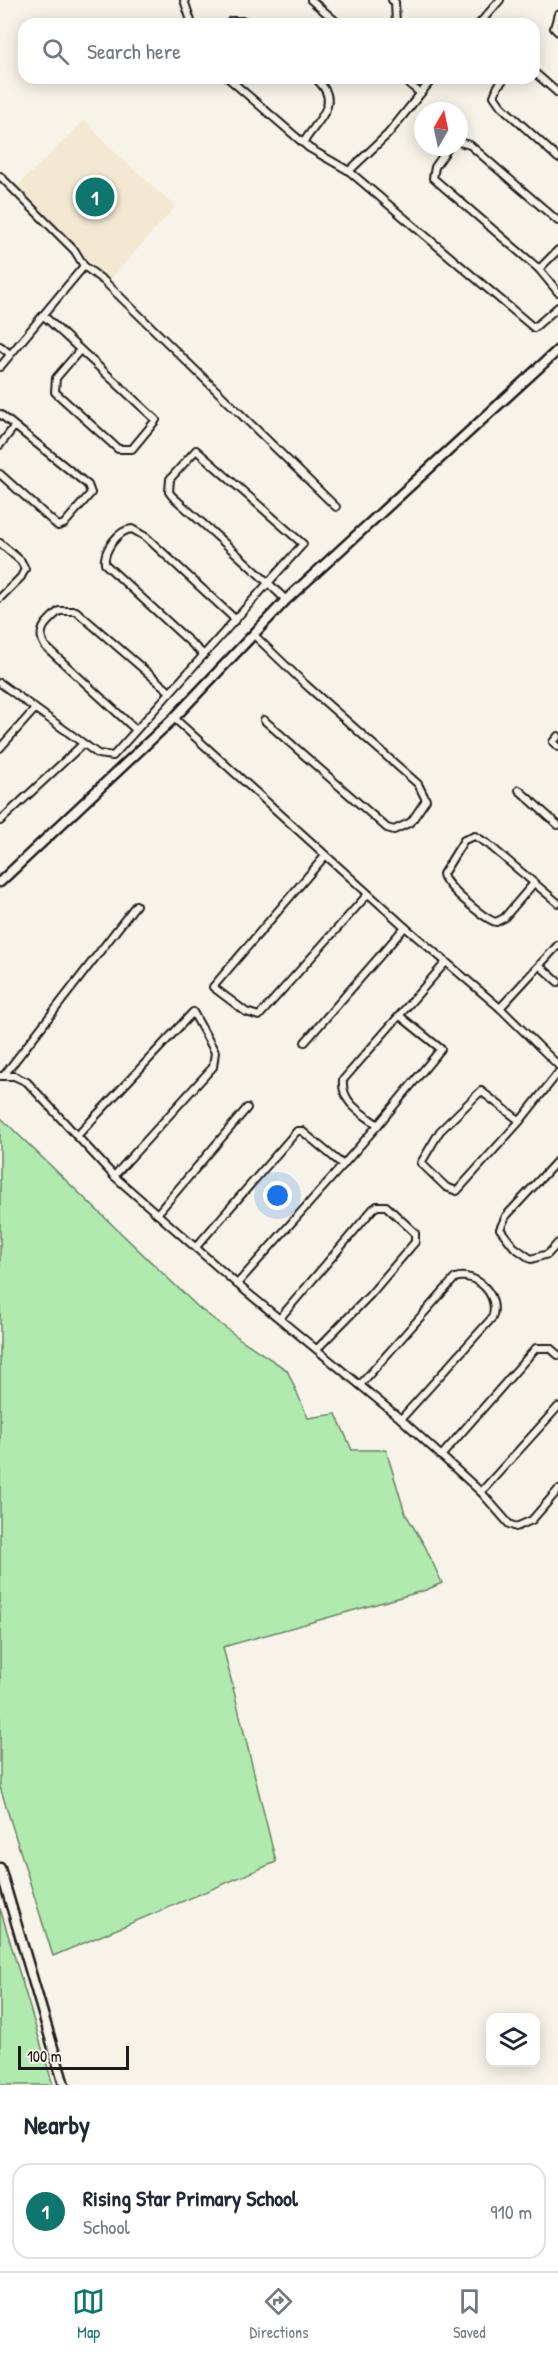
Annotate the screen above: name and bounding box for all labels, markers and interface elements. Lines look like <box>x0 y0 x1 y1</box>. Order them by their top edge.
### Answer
search box <box>18 18 540 84</box>
icon: search <box>39 35 72 68</box>
text: Search here <box>87 36 181 66</box>
north arrow <box>414 102 468 156</box>
pin: 1 <box>76 174 115 220</box>
your location <box>263 1181 292 1210</box>
map controls <box>486 2013 540 2067</box>
button: layers <box>486 2013 540 2067</box>
scale bar <box>18 2043 129 2070</box>
text: 100 m <box>27 2045 62 2067</box>
text: Nearby <box>24 2107 90 2142</box>
text: Rising Star Primary School <box>83 2183 298 2213</box>
text: 1 <box>42 2198 49 2225</box>
text: 910 m <box>490 2198 532 2225</box>
text: School <box>83 2213 130 2240</box>
tab: Map <box>72 2285 105 2343</box>
tab: Directions <box>250 2285 308 2343</box>
tab: Saved <box>453 2285 486 2343</box>

